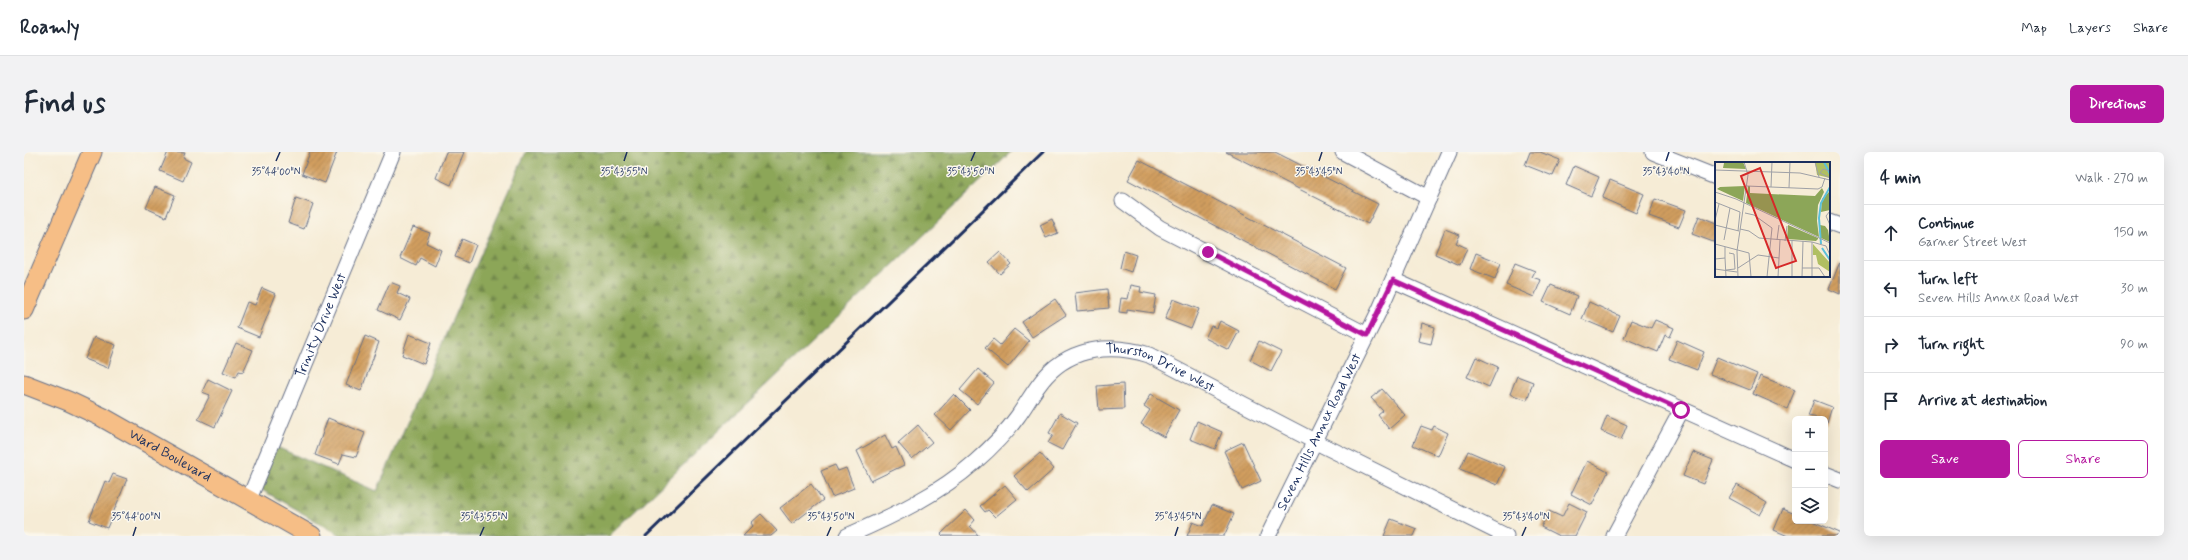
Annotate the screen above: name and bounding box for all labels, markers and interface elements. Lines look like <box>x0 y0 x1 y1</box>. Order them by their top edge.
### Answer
text: Roamly <box>20 15 79 40</box>
text: Map <box>2021 19 2047 37</box>
text: Layers <box>2069 19 2111 37</box>
text: Share <box>2133 19 2168 37</box>
button: Directions <box>2070 85 2164 123</box>
text: Find us <box>24 86 105 123</box>
inset map <box>1715 162 1830 277</box>
text: 35°44'00"N <box>252 165 301 179</box>
text: 35°43'55"N <box>600 165 648 179</box>
text: 35°43'50"N <box>947 165 995 179</box>
text: 35°43'45"N <box>1296 165 1343 179</box>
text: 35°43'40"N <box>1642 165 1690 179</box>
text: 4 min <box>1880 167 1921 189</box>
text: Walk · 270 m <box>2075 170 2148 187</box>
text: Continue <box>1918 214 1974 234</box>
icon: ahead <box>1880 222 1902 244</box>
text: 150 m <box>2114 224 2148 241</box>
text: Garner Street West <box>1918 234 2027 251</box>
route end <box>1199 243 1217 261</box>
street label: Trinity Drive West <box>291 270 351 380</box>
text: Turn left <box>1918 270 1978 290</box>
icon: left <box>1880 278 1902 300</box>
text: 30 m <box>2121 280 2148 297</box>
text: Seven Hills Annex Road West <box>1918 290 2079 307</box>
icon: right <box>1880 334 1902 356</box>
text: Turn right <box>1918 335 1985 355</box>
text: 90 m <box>2120 336 2148 353</box>
street label: Thurston Drive West <box>1106 340 1218 397</box>
street label: Seven Hills Annex Road West <box>1273 350 1366 514</box>
icon: arrive <box>1880 390 1902 412</box>
text: Arrive at destination <box>1918 391 2047 411</box>
route start <box>1672 401 1690 419</box>
map controls <box>1792 416 1828 524</box>
button: + <box>1792 416 1828 452</box>
street label: Ward Boulevard <box>126 425 215 486</box>
button: Save <box>1880 440 2010 478</box>
button: Share <box>2018 440 2148 478</box>
button: − <box>1792 452 1828 488</box>
button: layers <box>1792 488 1828 524</box>
text: 35°44'00"N <box>112 510 161 524</box>
text: 35°43'55"N <box>460 510 508 524</box>
text: 35°43'50"N <box>807 510 855 524</box>
text: 35°43'45"N <box>1155 510 1202 524</box>
text: 35°43'40"N <box>1502 510 1550 524</box>

